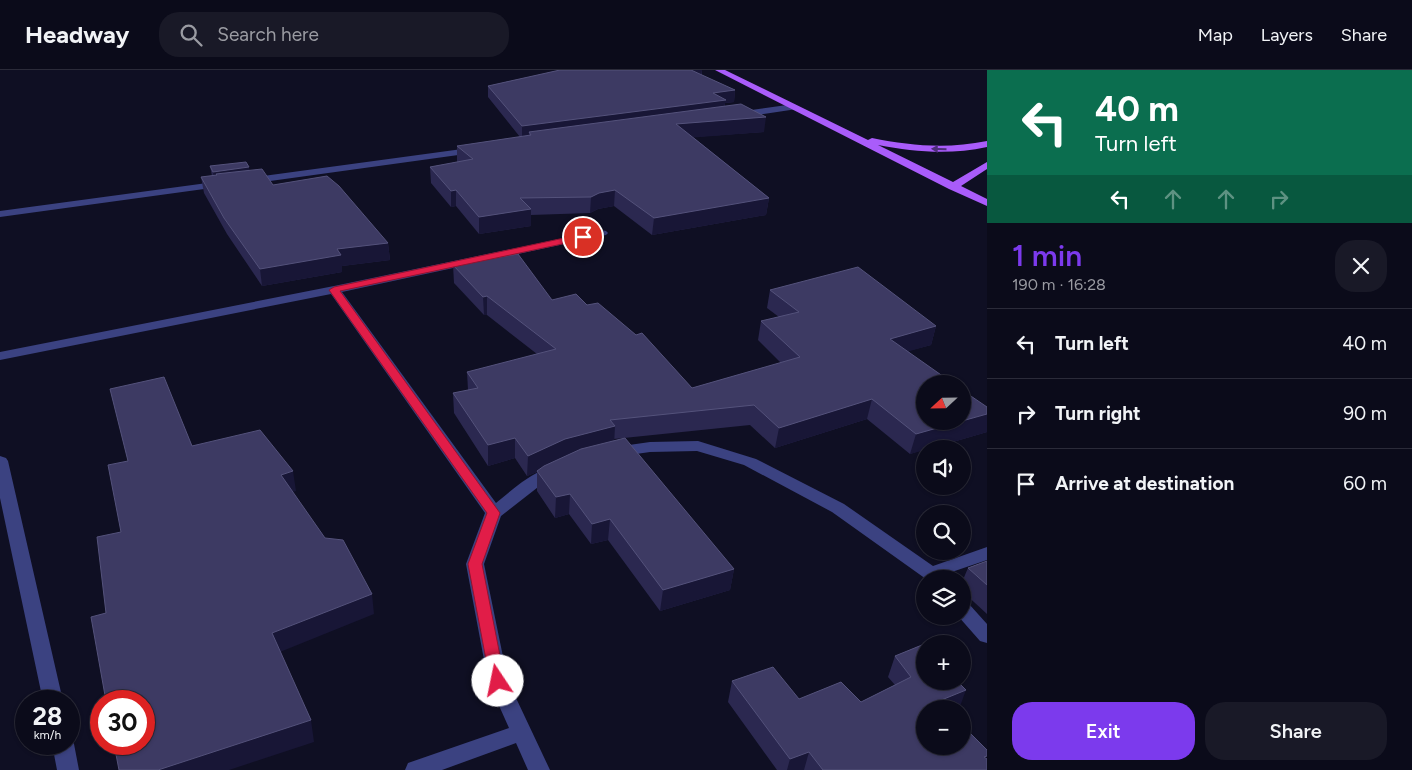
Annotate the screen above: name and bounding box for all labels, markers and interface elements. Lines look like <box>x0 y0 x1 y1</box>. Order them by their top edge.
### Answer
search box <box>159 12 509 57</box>
text: Headway <box>25 20 129 49</box>
icon: search <box>177 21 205 49</box>
text: Search here <box>217 23 319 46</box>
text: Map <box>1198 24 1233 46</box>
text: Layers <box>1261 24 1313 46</box>
text: Share <box>1341 24 1387 46</box>
text: 40 m <box>1095 88 1179 130</box>
icon: left <box>1012 90 1077 155</box>
text: Turn left <box>1095 130 1177 157</box>
one-way arrow <box>930 145 946 153</box>
icon: left <box>1106 185 1134 213</box>
icon: ahead <box>1159 185 1187 213</box>
icon: ahead <box>1212 185 1240 213</box>
icon: right <box>1265 185 1293 213</box>
pin <box>562 216 604 258</box>
icon: arrive <box>569 223 597 251</box>
text: 1 min <box>1012 237 1082 274</box>
button: close <box>1335 240 1387 292</box>
text: 190 m · 16:28 <box>1012 275 1106 294</box>
icon: left <box>1012 330 1040 358</box>
text: Turn left <box>1055 332 1129 355</box>
text: 40 m <box>1342 332 1387 355</box>
north arrow <box>916 375 971 430</box>
map controls <box>916 375 971 755</box>
icon: right <box>1012 400 1040 428</box>
text: Turn right <box>1055 402 1141 425</box>
text: 90 m <box>1343 402 1387 425</box>
button: sound <box>916 440 971 495</box>
icon: arrive <box>1012 470 1040 498</box>
text: Arrive at destination <box>1055 472 1234 495</box>
text: 60 m <box>1343 472 1387 495</box>
button: search <box>916 505 971 560</box>
button: layers <box>916 570 971 625</box>
button: + <box>916 635 971 690</box>
position arrow <box>471 654 523 706</box>
speed limit sign: 30 <box>90 690 155 755</box>
button: − <box>916 700 971 755</box>
text: 28 <box>33 701 62 731</box>
button: Exit <box>1012 702 1195 760</box>
button: Share <box>1205 702 1387 760</box>
text: km/h <box>34 728 61 742</box>

